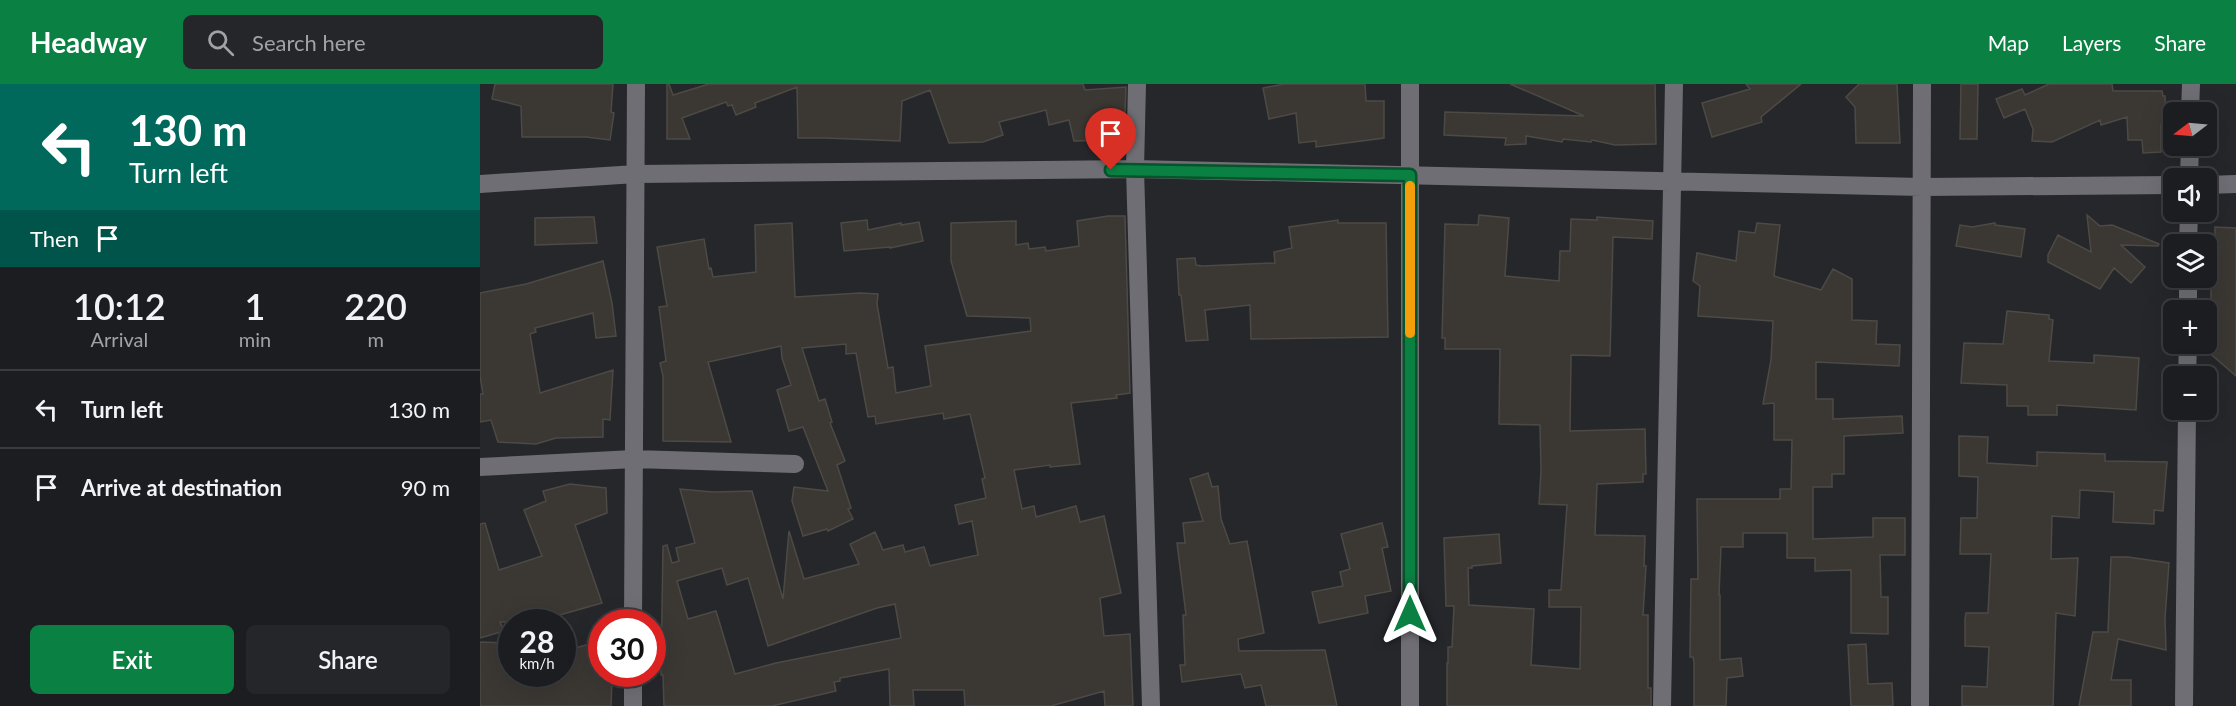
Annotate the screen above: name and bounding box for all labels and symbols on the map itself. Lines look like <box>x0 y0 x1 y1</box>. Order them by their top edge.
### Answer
north arrow <box>2163 102 2217 156</box>
pin <box>1085 108 1136 170</box>
position arrow <box>1378 582 1442 646</box>
speed limit sign: 30 <box>588 609 666 687</box>

